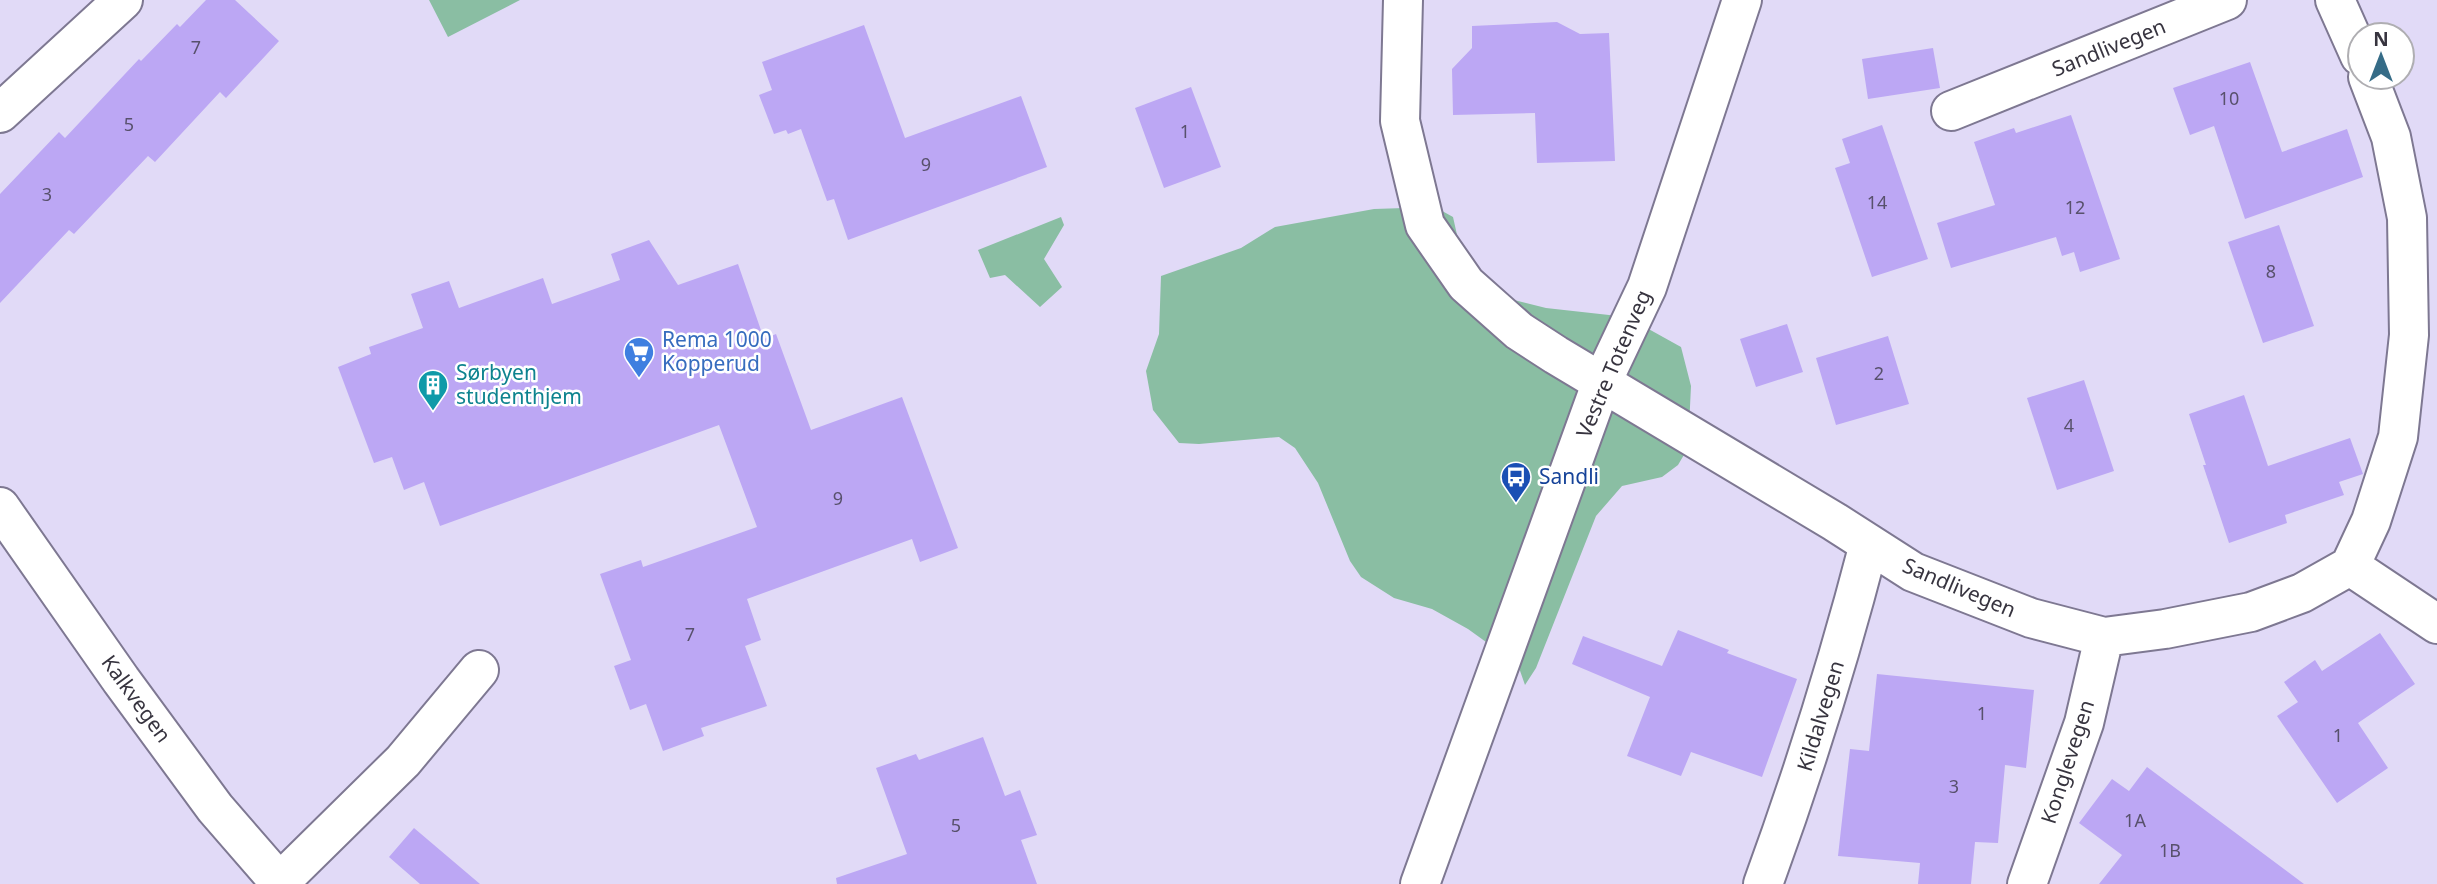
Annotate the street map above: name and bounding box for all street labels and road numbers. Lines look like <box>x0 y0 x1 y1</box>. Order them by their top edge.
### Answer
street label: Sandlivegen <box>2048 12 2170 83</box>
street label: Vestre Totenveg <box>1569 285 1657 442</box>
street label: Sandlivegen <box>1899 551 2020 623</box>
street label: Kalkvegen <box>96 649 178 748</box>
street label: Kildalvegen <box>1790 657 1850 774</box>
street label: Konglevegen <box>2034 696 2100 827</box>

